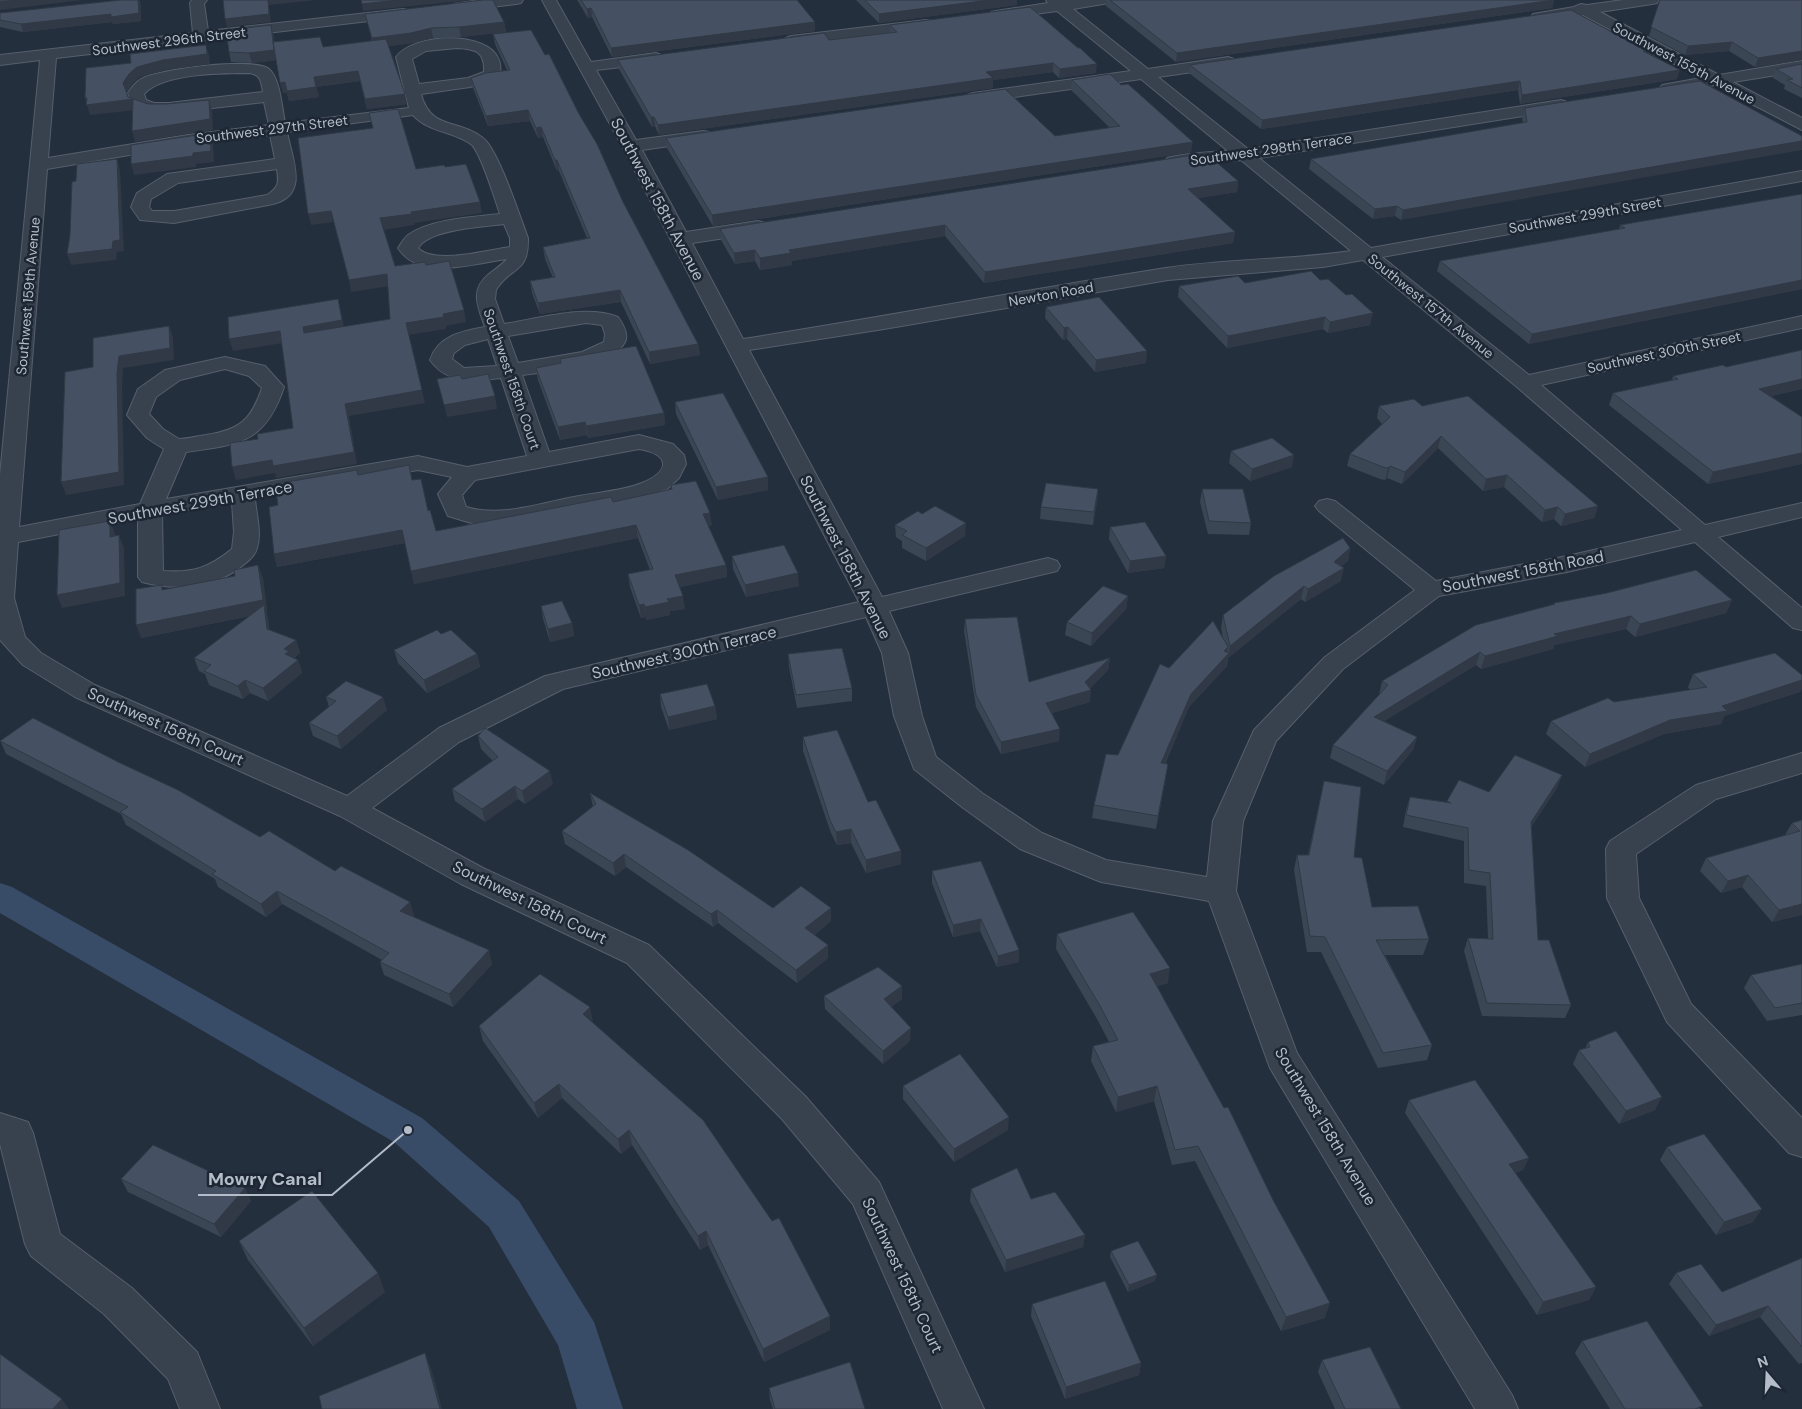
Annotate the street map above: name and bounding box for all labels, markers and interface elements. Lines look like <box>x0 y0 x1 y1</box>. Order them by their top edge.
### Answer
street label: Southwest 155th Avenue <box>1610 18 1758 108</box>
street label: Southwest 296th Street <box>91 23 247 59</box>
street label: Southwest 297th Street <box>195 111 349 147</box>
street label: Southwest 158th Avenue <box>606 114 709 284</box>
street label: Southwest 298th Terrace <box>1189 129 1353 169</box>
street label: Southwest 299th Street <box>1507 193 1663 237</box>
street label: Southwest 159th Avenue <box>12 216 44 376</box>
street label: Southwest 157th Avenue <box>1364 250 1498 363</box>
street label: Newton Road <box>1007 278 1095 310</box>
street label: Southwest 158th Court <box>479 306 545 452</box>
street label: Southwest 300th Street <box>1586 327 1742 377</box>
street label: Southwest 158th Avenue <box>795 472 896 643</box>
street label: Southwest 299th Terrace <box>106 476 294 529</box>
street label: Southwest 158th Road <box>1441 546 1606 597</box>
street label: Southwest 300th Terrace <box>590 621 779 684</box>
street label: Southwest 158th Court <box>84 682 247 770</box>
street label: Southwest 158th Court <box>449 856 610 949</box>
street label: Southwest 158th Avenue <box>1270 1043 1381 1209</box>
callout: Mowry Canal <box>198 1162 332 1195</box>
text: Mowry Canal <box>208 1167 322 1191</box>
street label: Southwest 158th Court <box>857 1194 948 1356</box>
north arrow <box>1742 1349 1792 1399</box>
text: N <box>1755 1352 1771 1372</box>

